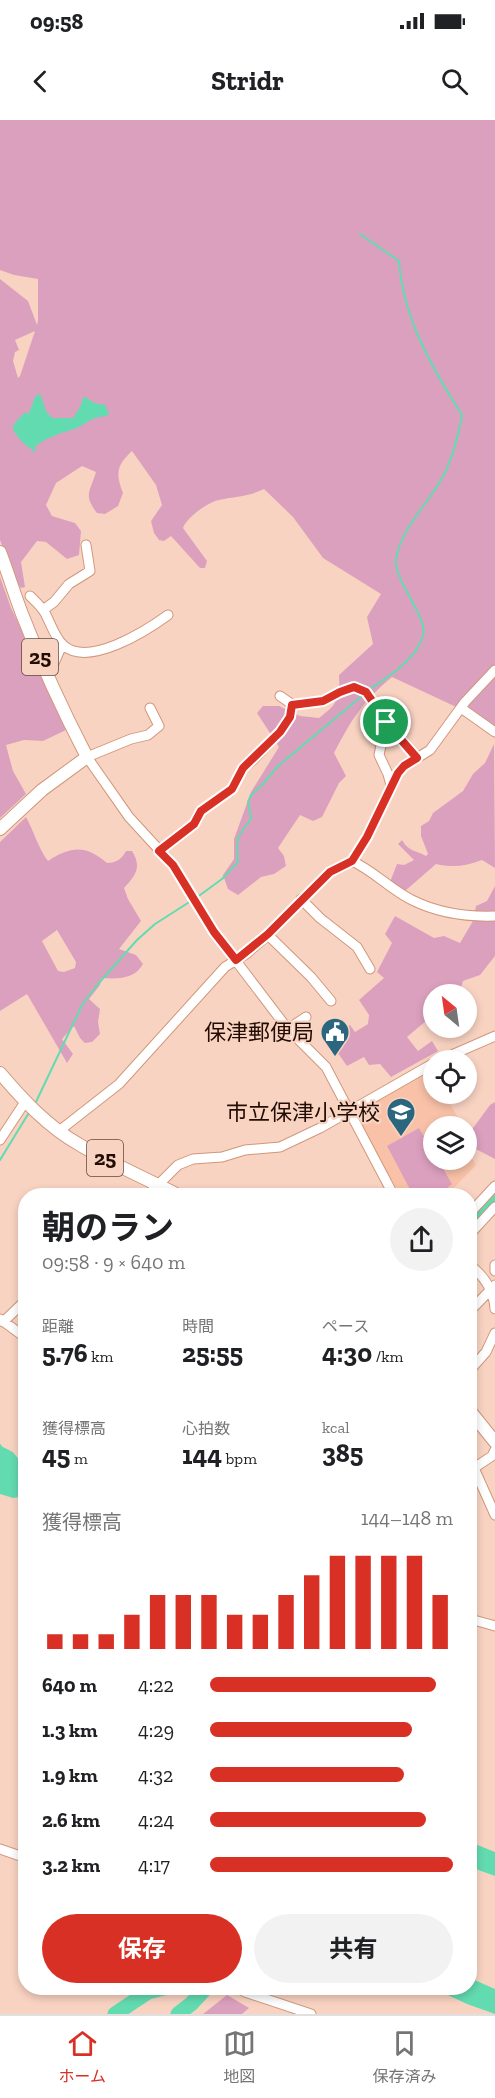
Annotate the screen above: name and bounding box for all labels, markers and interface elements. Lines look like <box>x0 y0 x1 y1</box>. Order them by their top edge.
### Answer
text: 09:58 <box>30 8 83 35</box>
icon: back <box>24 65 57 98</box>
text: Stridr <box>211 65 284 97</box>
icon: search <box>438 65 471 98</box>
road number: 25 <box>22 639 58 675</box>
pin <box>360 696 411 747</box>
icon: arrive <box>369 705 402 738</box>
north arrow <box>423 984 477 1038</box>
map controls <box>423 984 477 1170</box>
public building icon: 保津郵便局 <box>319 1016 351 1058</box>
place label: 保津郵便局 <box>204 1019 314 1046</box>
button: locate <box>423 1050 477 1104</box>
school or university icon: 市立保津小学校 <box>385 1096 417 1138</box>
place label: 市立保津小学校 <box>226 1099 380 1126</box>
button: layers <box>423 1116 477 1170</box>
road number: 25 <box>87 1140 123 1176</box>
text: 朝のラン <box>42 1208 174 1247</box>
button: share <box>390 1208 453 1271</box>
text: 09:58 · 9 × 640 m <box>42 1250 185 1274</box>
text: 距離 <box>42 1317 74 1336</box>
text: 時間 <box>182 1317 214 1336</box>
text: ペース <box>322 1317 369 1336</box>
text: 5.76 <box>42 1337 88 1369</box>
text: 25:55 <box>182 1337 243 1369</box>
text: 4:30 <box>322 1337 372 1369</box>
text: km <box>88 1347 113 1366</box>
text: /km <box>372 1347 403 1366</box>
text: kcal <box>322 1418 349 1437</box>
text: 獲得標高 <box>42 1419 106 1438</box>
text: 心拍数 <box>182 1419 230 1438</box>
text: 385 <box>322 1437 363 1469</box>
text: 45 <box>42 1439 70 1471</box>
text: 144 <box>182 1439 222 1471</box>
text: m <box>70 1449 88 1468</box>
text: bpm <box>222 1449 257 1468</box>
text: 144–148 m <box>361 1506 453 1530</box>
text: 獲得標高 <box>42 1510 122 1534</box>
text: 640 m <box>42 1673 97 1697</box>
text: 4:22 <box>138 1673 174 1697</box>
text: 1.3 km <box>42 1718 98 1742</box>
text: 4:29 <box>138 1718 174 1742</box>
text: 1.9 km <box>42 1763 98 1787</box>
text: 4:32 <box>138 1763 173 1787</box>
text: 2.6 km <box>42 1808 100 1832</box>
text: 4:24 <box>138 1808 174 1832</box>
text: 3.2 km <box>42 1853 100 1877</box>
text: 4:17 <box>138 1853 170 1877</box>
button: 保存 <box>42 1914 242 1983</box>
button: 共有 <box>254 1914 453 1983</box>
tab: ホーム <box>58 2027 106 2087</box>
tab: 地図 <box>223 2027 256 2087</box>
tab: 保存済み <box>373 2027 437 2087</box>

